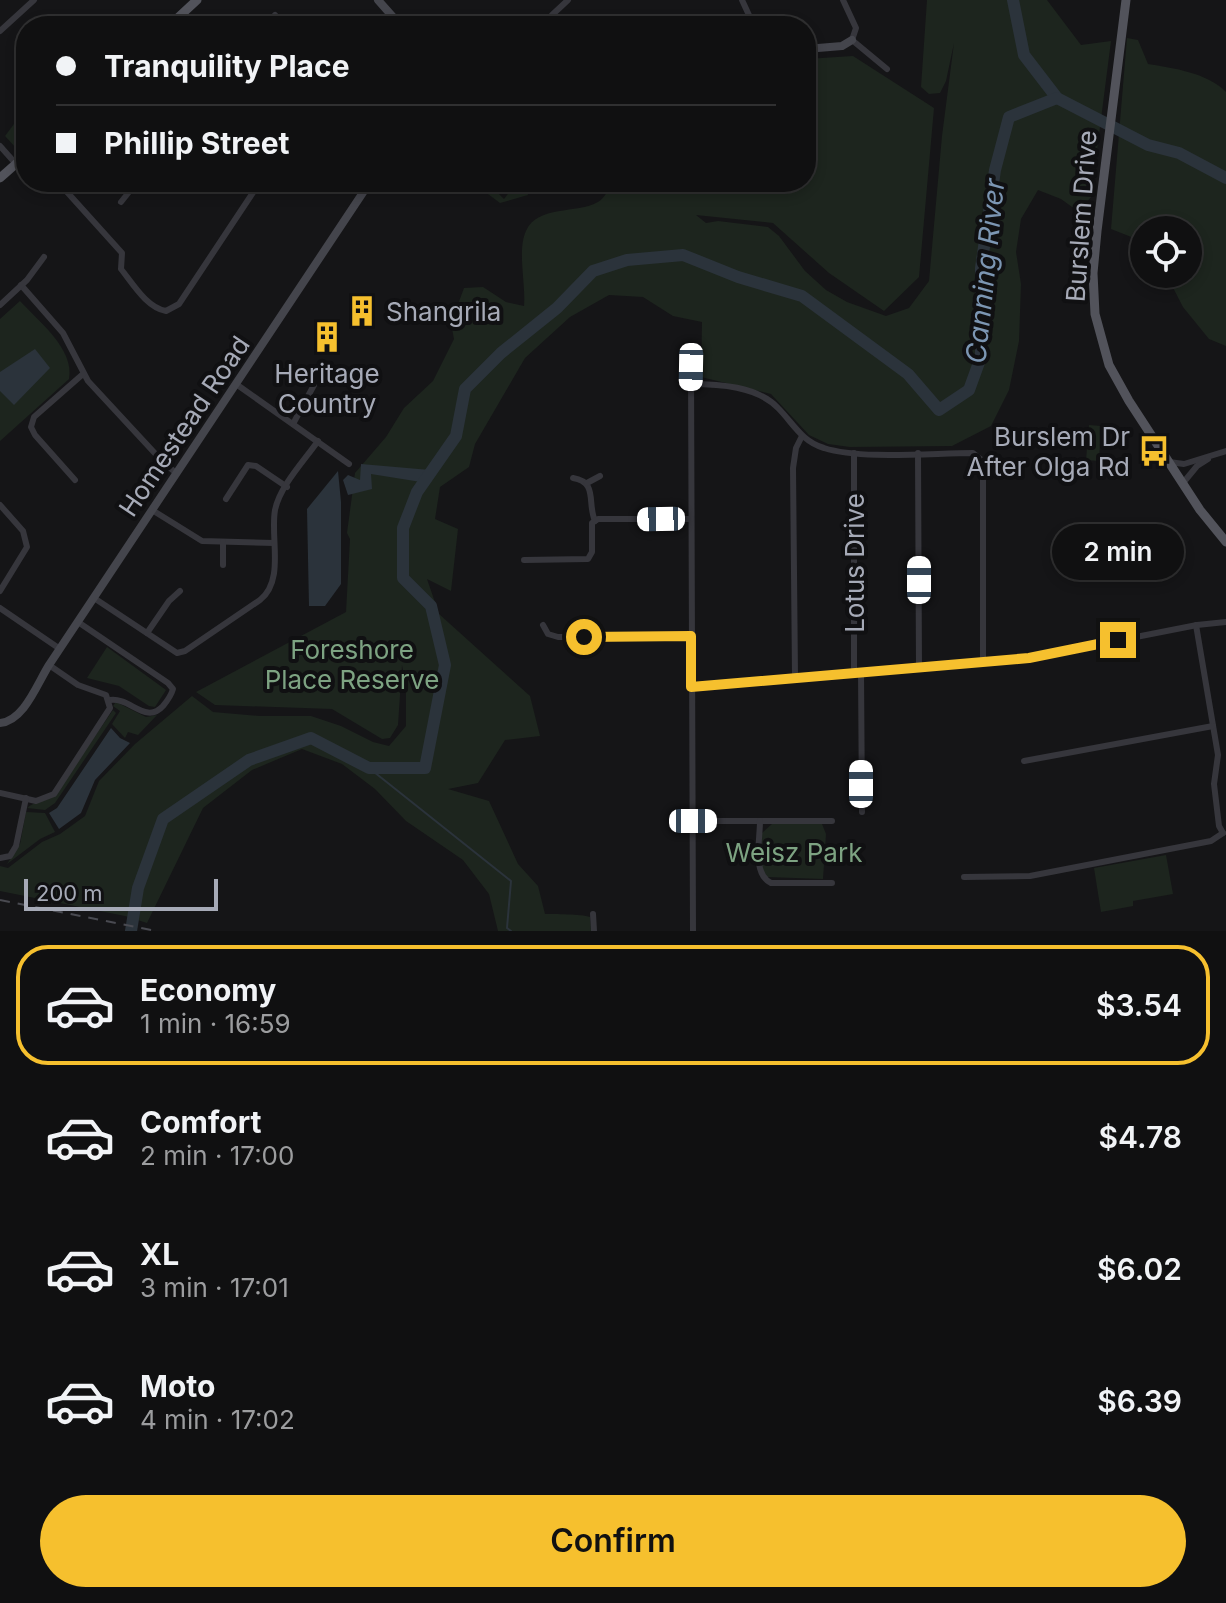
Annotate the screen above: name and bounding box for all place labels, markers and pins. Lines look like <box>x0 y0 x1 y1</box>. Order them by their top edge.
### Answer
building icon: Shangrila <box>345 294 379 328</box>
place label: Shangrila <box>386 296 501 327</box>
building icon: Heritage Country <box>310 320 344 354</box>
place label: Heritage Country <box>274 358 380 419</box>
place label: Burslem Dr After Olga Rd <box>967 421 1130 482</box>
bus stop icon: Burslem Dr After Olga Rd <box>1137 434 1171 468</box>

